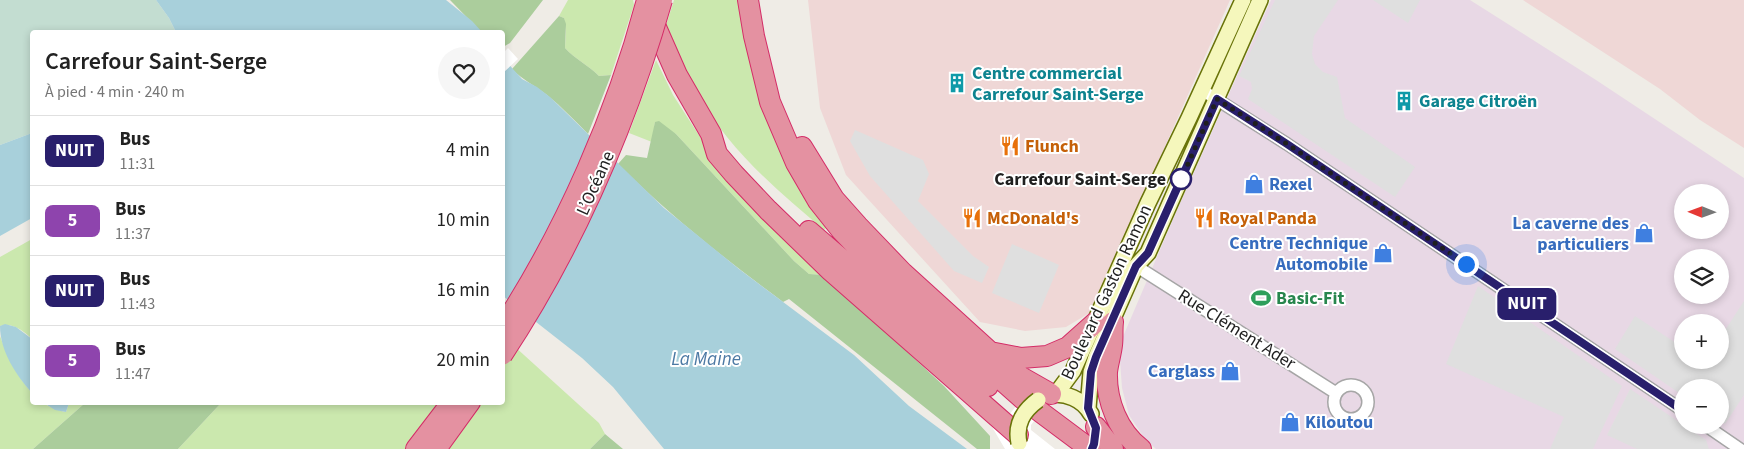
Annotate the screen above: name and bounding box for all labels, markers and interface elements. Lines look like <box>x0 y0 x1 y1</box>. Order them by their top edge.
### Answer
text: Carrefour Saint-Serge <box>45 44 267 79</box>
button: heart <box>438 47 490 99</box>
place label: Centre commercial Carrefour Saint-Serge <box>972 61 1144 107</box>
building icon: Centre commercial Carrefour Saint-Serge <box>946 72 968 94</box>
text: À pied · 4 min · 240 m <box>45 81 185 103</box>
place label: Garage Citroën <box>1419 89 1537 114</box>
building icon: Garage Citroën <box>1393 90 1415 112</box>
text: Bus <box>119 126 150 153</box>
place label: Flunch <box>1025 134 1079 159</box>
restaurant icon: Flunch <box>999 135 1021 157</box>
text: 4 min <box>446 137 490 164</box>
text: NUIT <box>55 138 94 163</box>
street label: L’Océane <box>570 147 621 219</box>
text: 11:31 <box>119 153 155 175</box>
place label: Carrefour Saint-Serge <box>994 167 1166 192</box>
marker: Carrefour Saint-Serge <box>1170 168 1192 190</box>
place label: Rexel <box>1269 172 1312 197</box>
shop icon: Rexel <box>1243 173 1265 195</box>
north arrow <box>1674 184 1729 239</box>
map controls <box>1674 184 1729 434</box>
text: Bus <box>115 196 146 223</box>
street label: Boulevard Gaston Ramon <box>1055 201 1158 384</box>
place label: McDonald's <box>987 206 1079 231</box>
place label: Royal Panda <box>1219 206 1317 231</box>
text: 10 min <box>436 207 490 234</box>
restaurant icon: McDonald's <box>961 207 983 229</box>
restaurant icon: Royal Panda <box>1193 207 1215 229</box>
text: 5 <box>68 208 77 233</box>
place label: La caverne des particuliers <box>1512 211 1629 257</box>
shop icon: La caverne des particuliers <box>1633 222 1655 244</box>
text: 11:37 <box>115 223 151 245</box>
place label: Centre Technique Automobile <box>1229 231 1368 277</box>
shop icon: Centre Technique Automobile <box>1372 242 1394 264</box>
button: layers <box>1674 249 1729 304</box>
your location <box>1454 252 1479 277</box>
text: Bus <box>119 266 150 293</box>
text: 16 min <box>436 277 490 304</box>
text: NUIT <box>55 278 94 303</box>
street label: Rue Clément Ader <box>1173 283 1301 376</box>
place label: Basic-Fit <box>1276 286 1344 311</box>
sports icon: Basic-Fit <box>1250 287 1272 309</box>
line badge: NUIT <box>1492 288 1562 320</box>
text: NUIT <box>1507 291 1547 316</box>
text: 11:43 <box>119 293 155 315</box>
button: + <box>1674 314 1729 369</box>
text: Bus <box>115 336 146 363</box>
water label: La Maine <box>671 346 741 373</box>
text: 20 min <box>436 347 490 374</box>
text: 5 <box>68 348 77 373</box>
place label: Carglass <box>1148 359 1215 384</box>
shop icon: Carglass <box>1219 360 1241 382</box>
text: 11:47 <box>115 363 151 385</box>
button: − <box>1674 379 1729 434</box>
place label: Kiloutou <box>1305 410 1373 435</box>
shop icon: Kiloutou <box>1279 411 1301 433</box>

